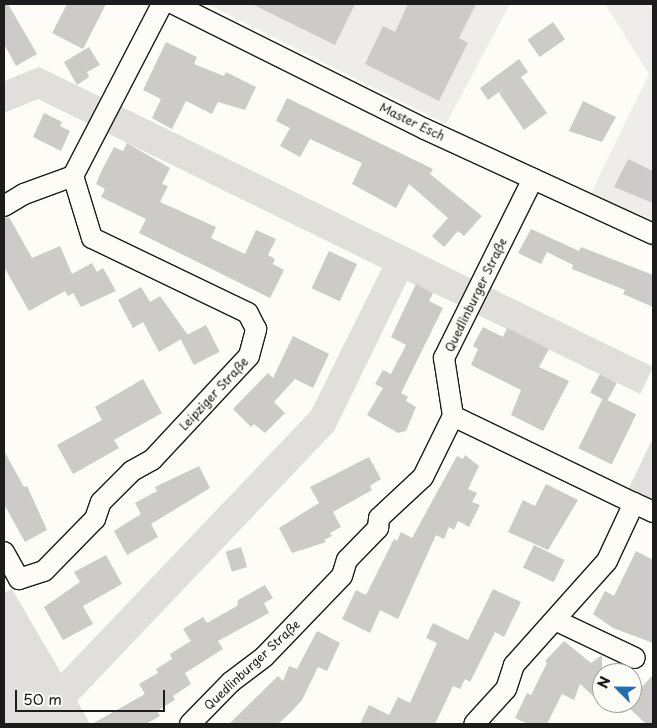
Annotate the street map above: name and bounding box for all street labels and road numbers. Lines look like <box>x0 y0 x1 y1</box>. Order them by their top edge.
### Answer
street label: Master Esch <box>377 100 447 144</box>
street label: Quedlinburger Straße <box>442 235 510 355</box>
street label: Leipziger Straße <box>177 355 251 433</box>
street label: Quedlinburger Straße <box>201 617 303 713</box>

